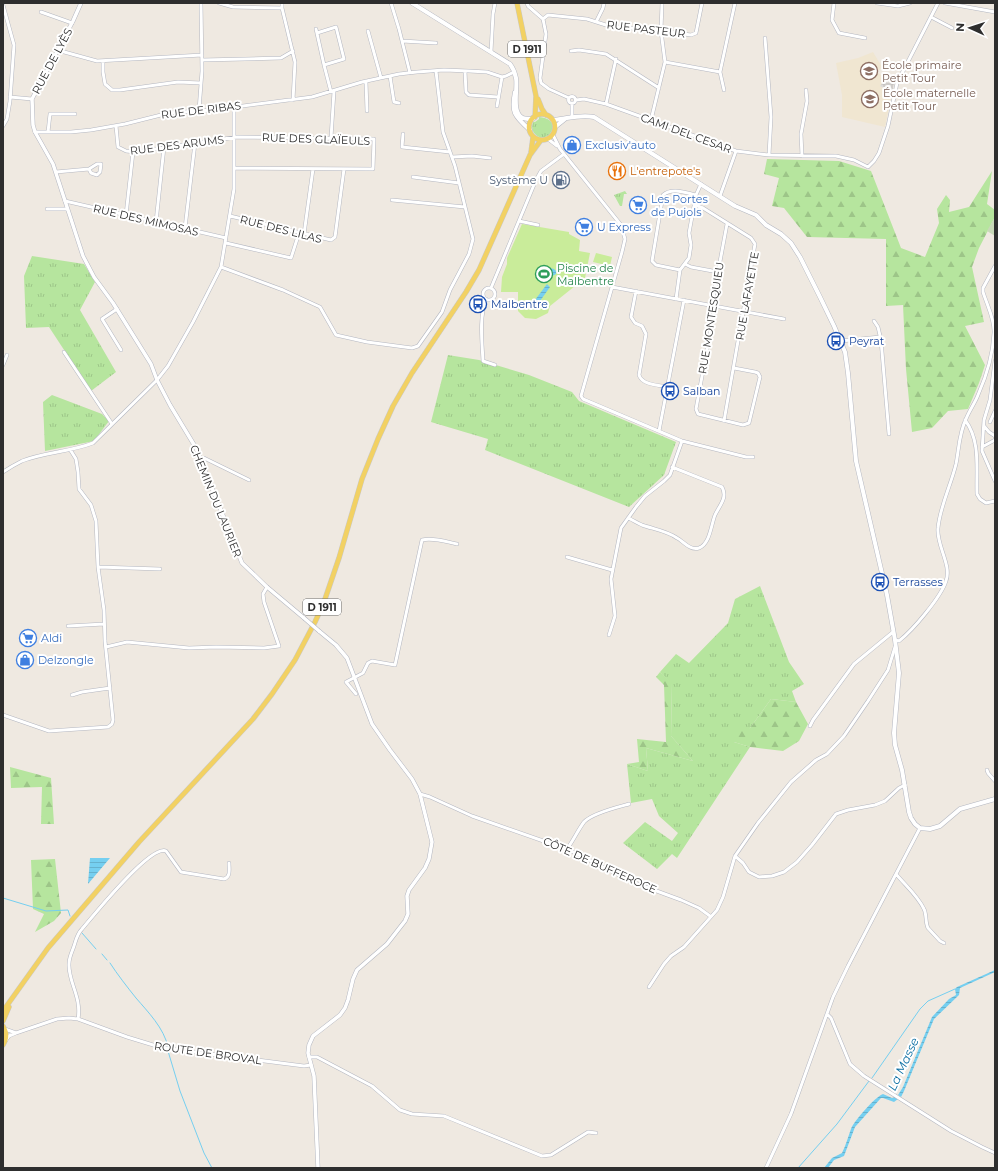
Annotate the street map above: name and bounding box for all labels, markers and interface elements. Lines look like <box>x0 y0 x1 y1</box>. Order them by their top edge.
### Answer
north arrow <box>950 8 990 48</box>
street label: RUE PASTEUR <box>606 17 686 41</box>
text: N <box>953 23 967 32</box>
street label: RUE DE LYÈS <box>29 25 75 96</box>
road number: D 1911 <box>508 41 546 57</box>
place label: École primaire Petit Tour <box>882 58 962 85</box>
school or university icon: École primaire Petit Tour <box>859 61 879 81</box>
place label: École maternelle Petit Tour <box>883 86 976 113</box>
school or university icon: École maternelle Petit Tour <box>860 89 880 109</box>
street label: RUE DE RIBAS <box>160 98 242 122</box>
street label: CAMI DEL CESAR <box>639 110 733 156</box>
street label: RUE DES GLAÏEULS <box>262 130 371 148</box>
street label: RUE DES ARUMS <box>129 132 225 158</box>
shop icon: Exclusiv'auto <box>562 135 582 155</box>
place label: Exclusiv'auto <box>585 138 656 152</box>
restaurant icon: L'entrepote's <box>607 161 627 181</box>
place label: L'entrepote's <box>630 164 701 178</box>
fuel station icon: Système U <box>551 170 571 190</box>
place label: Système U <box>489 173 548 187</box>
place label: Les Portes de Pujols <box>651 192 708 219</box>
supermarket icon: Les Portes de Pujols <box>628 195 648 215</box>
street label: RUE DES MIMOSAS <box>92 201 200 239</box>
street label: RUE DES LILAS <box>239 212 324 246</box>
supermarket icon: U Express <box>574 217 594 237</box>
place label: U Express <box>597 220 651 234</box>
street label: RUE LAFAYETTE <box>732 251 762 341</box>
place label: Piscine de Malbentre <box>557 261 614 288</box>
street label: RUE MONTESQUIEU <box>695 261 727 375</box>
sports icon: Piscine de Malbentre <box>534 264 554 284</box>
bus stop icon: Malbentre <box>468 294 488 314</box>
place label: Malbentre <box>491 297 548 311</box>
bus stop icon: Peyrat <box>826 331 846 351</box>
place label: Peyrat <box>849 334 885 348</box>
bus stop icon: Salban <box>660 381 680 401</box>
place label: Salban <box>683 384 721 398</box>
street label: CHEMIN DU LAURIER <box>187 443 245 559</box>
bus stop icon: Terrasses <box>870 572 890 592</box>
place label: Terrasses <box>893 575 944 589</box>
road number: D 1911 <box>303 599 341 615</box>
supermarket icon: Aldi <box>18 628 38 648</box>
place label: Aldi <box>41 631 62 645</box>
shop icon: Delzongle <box>15 650 35 670</box>
place label: Delzongle <box>38 653 94 667</box>
street label: CÔTE DE BUFFEROCE <box>541 834 659 896</box>
water label: La Masse <box>884 1035 922 1093</box>
street label: ROUTE DE BROVAL <box>153 1039 263 1068</box>

